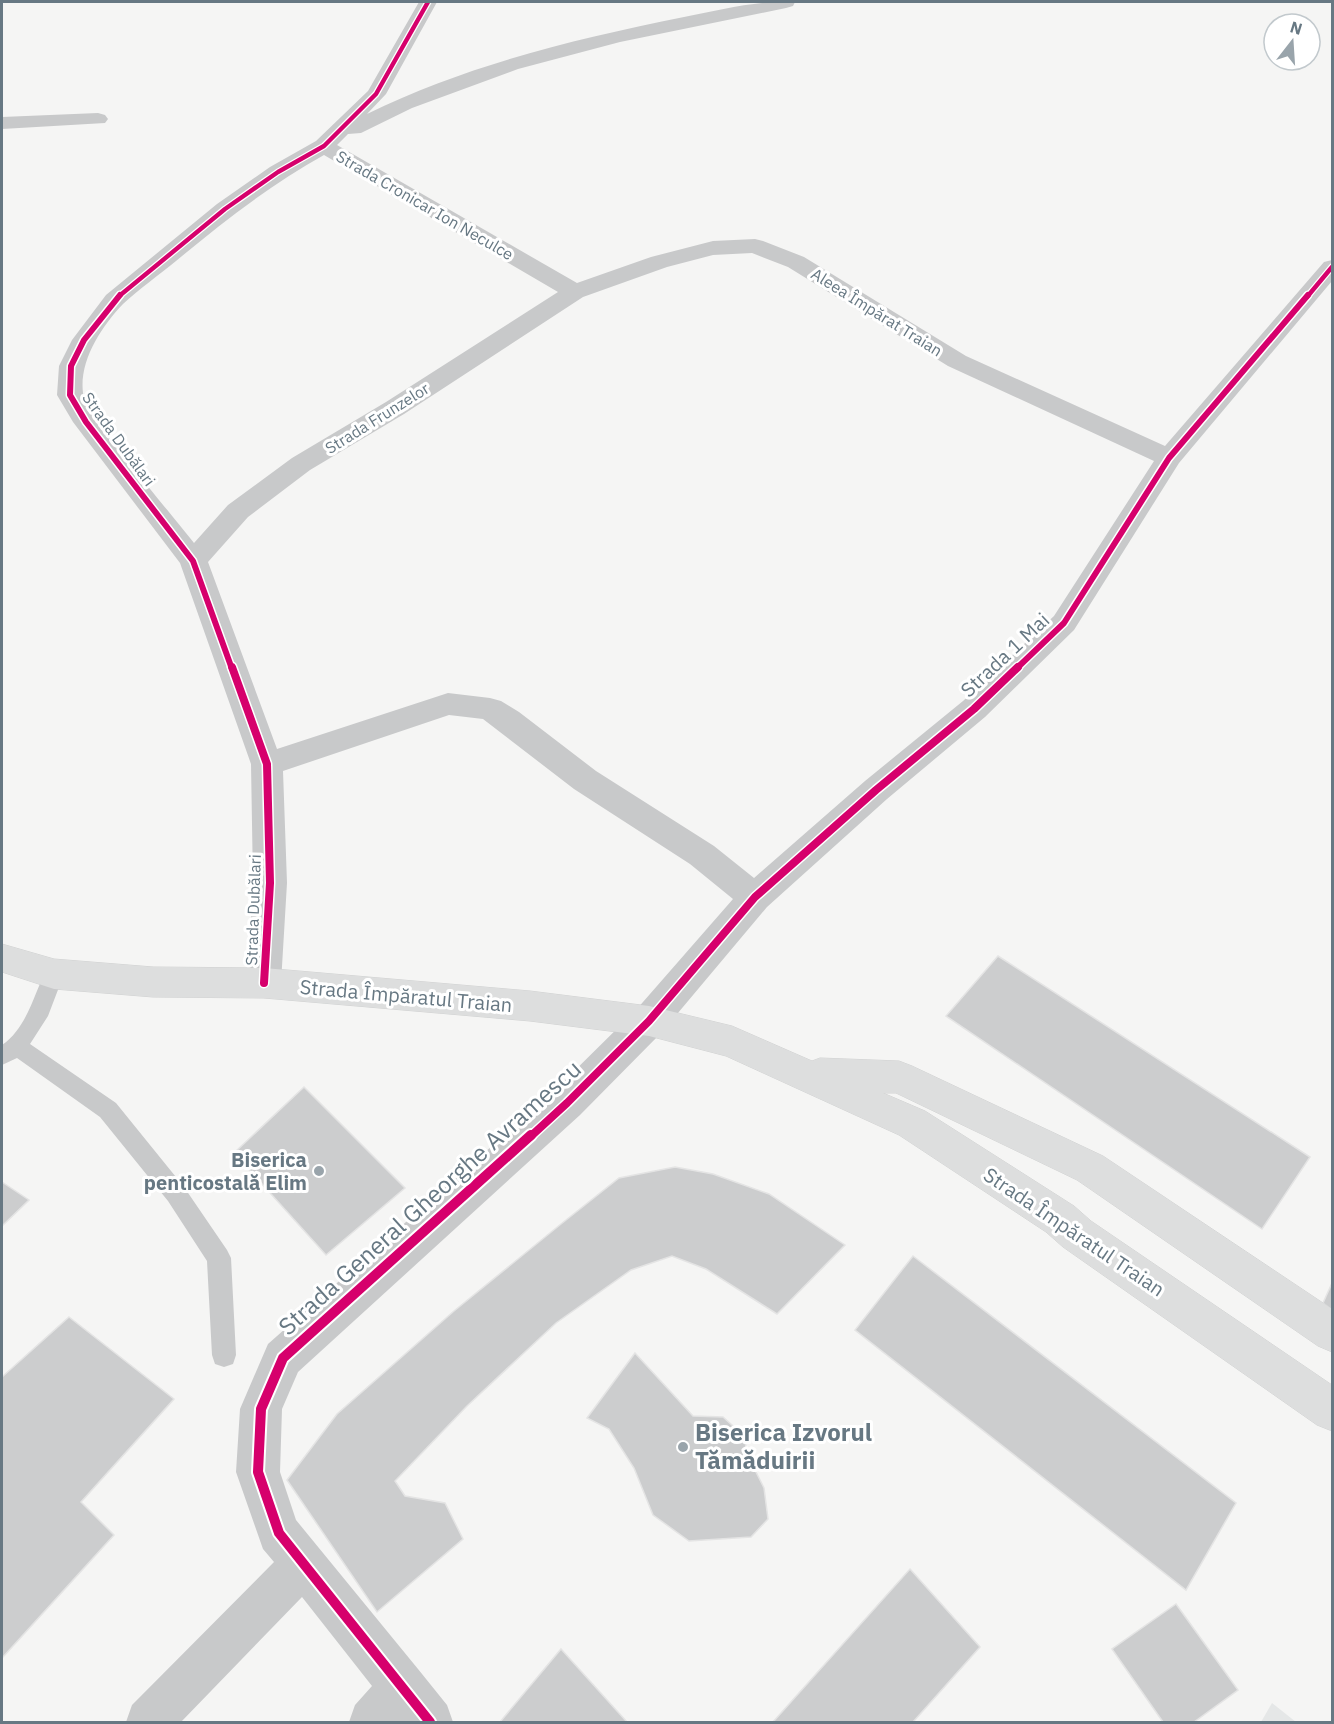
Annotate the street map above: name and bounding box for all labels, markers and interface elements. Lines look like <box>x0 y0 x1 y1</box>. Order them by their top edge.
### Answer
north arrow <box>1262 12 1322 72</box>
text: N <box>1288 16 1305 39</box>
street label: Strada Cronicar Ion Neculce <box>333 146 517 264</box>
street label: Aleea Împărat Traian <box>808 264 946 360</box>
street label: Strada Frunzelor <box>321 378 433 458</box>
street label: Strada Dubălari <box>78 388 160 490</box>
street label: Strada 1 Mai <box>954 606 1055 703</box>
street label: Strada Dubălari <box>241 854 265 966</box>
street label: Strada Împăratul Traian <box>299 973 513 1018</box>
street label: Strada General Gheorghe Avramescu <box>271 1053 587 1342</box>
place label: Biserica penticostală Elim <box>144 1146 307 1196</box>
street label: Strada Împăratul Traian <box>978 1161 1170 1302</box>
marker: Biserica penticostală Elim <box>312 1164 326 1178</box>
place label: Biserica Izvorul Tămăduirii <box>695 1416 872 1476</box>
marker: Biserica Izvorul Tămăduirii <box>676 1440 690 1454</box>

